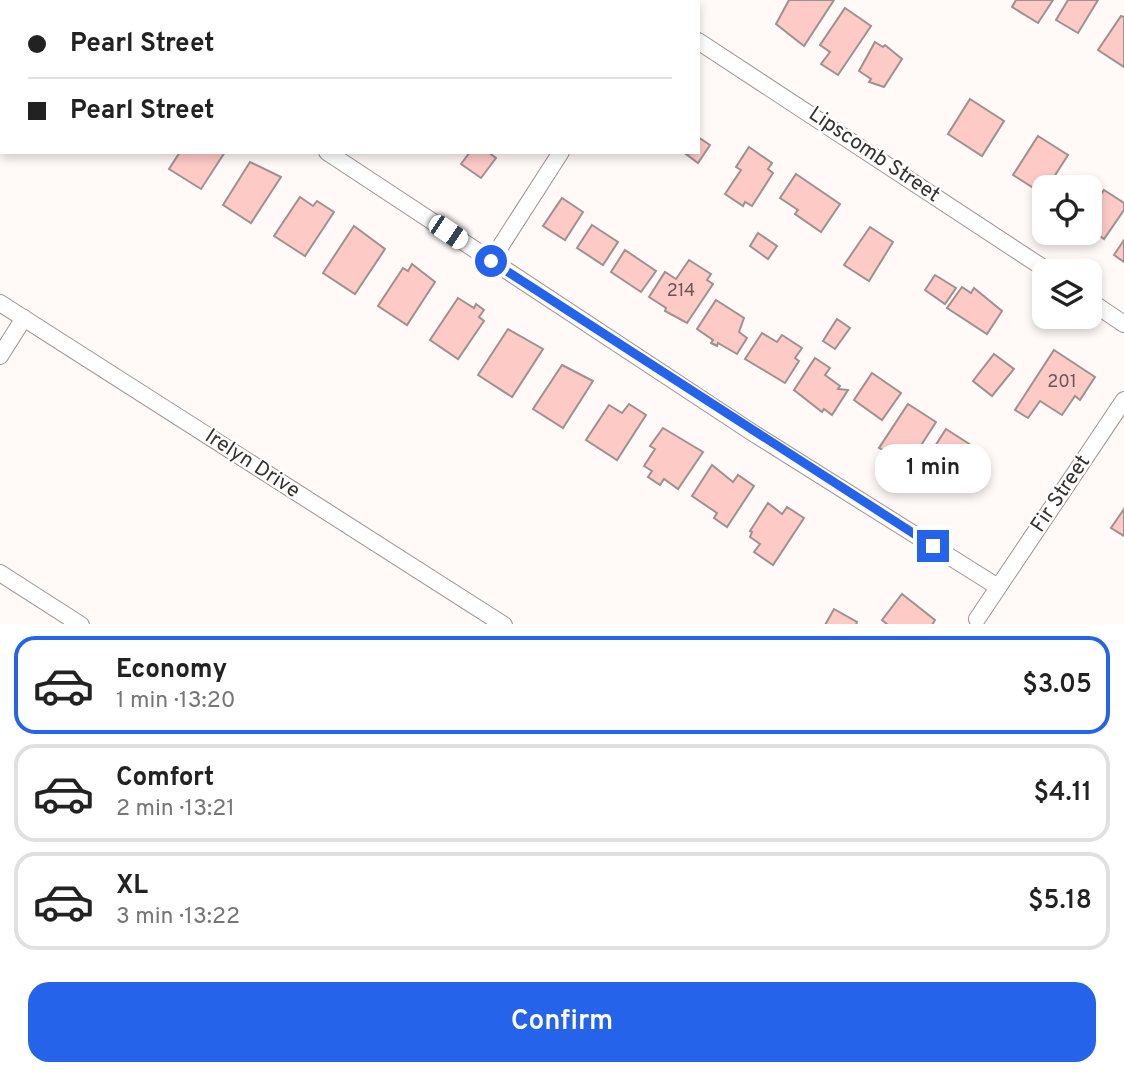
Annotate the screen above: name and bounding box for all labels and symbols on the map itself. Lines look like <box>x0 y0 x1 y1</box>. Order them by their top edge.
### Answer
street label: Lipscomb Street <box>803 101 945 209</box>
car <box>425 212 472 252</box>
route start <box>475 245 507 277</box>
house number: 214 <box>667 280 695 303</box>
house number: 201 <box>1047 371 1077 394</box>
street label: Irelyn Drive <box>199 423 305 505</box>
callout: 1 min <box>875 444 991 494</box>
street label: Fir Street <box>1025 450 1097 538</box>
route end <box>917 530 949 562</box>

